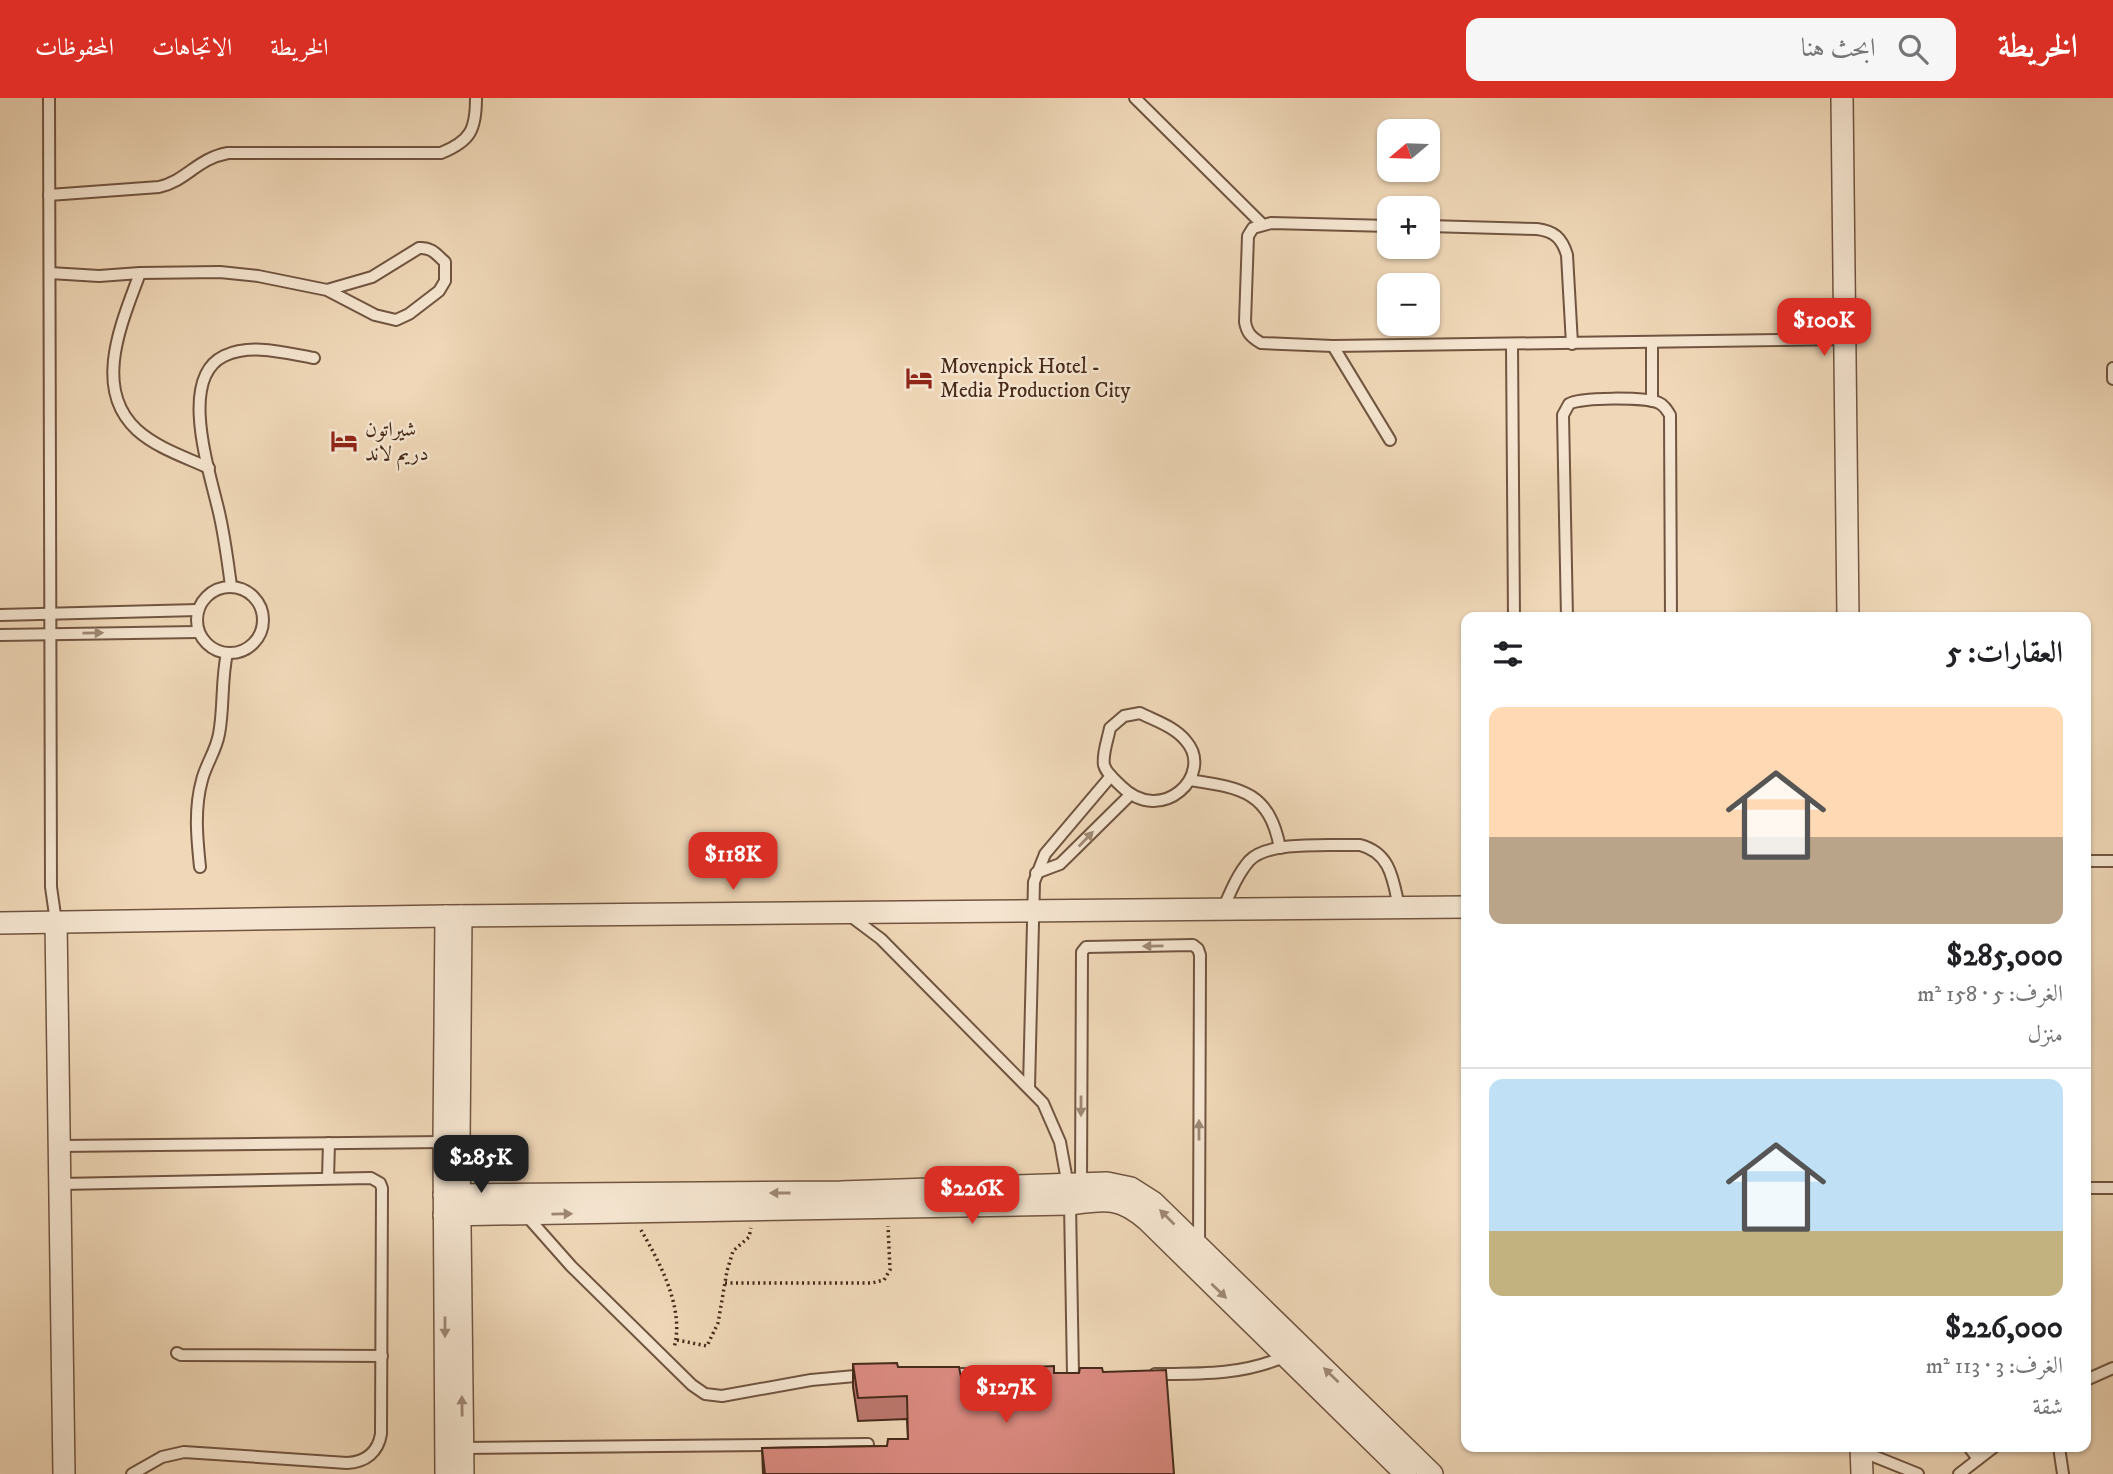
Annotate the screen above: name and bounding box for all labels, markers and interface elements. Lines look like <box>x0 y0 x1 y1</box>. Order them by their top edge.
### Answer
search box <box>1466 18 1956 81</box>
text: الخريطة <box>1998 27 2078 68</box>
icon: search <box>1894 30 1932 68</box>
text: ابحث هنا <box>1801 32 1876 65</box>
text: المحفوظات <box>35 33 114 63</box>
text: الاتجاهات <box>152 33 232 63</box>
text: الخريطة <box>270 33 329 63</box>
north arrow <box>1377 119 1440 182</box>
map controls <box>1377 119 1440 336</box>
button: + <box>1377 196 1440 259</box>
button: − <box>1377 273 1440 336</box>
pin: $100K <box>1775 299 1873 358</box>
text: $100K <box>1793 306 1855 335</box>
place label: Movenpick Hotel - Media Production City <box>940 354 1132 404</box>
hotel icon: Movenpick Hotel - Media Production City <box>904 363 934 393</box>
place label: شيراتون دريم لاند <box>365 417 429 471</box>
hotel icon: شيراتون دريم لاند <box>329 426 359 456</box>
one-way arrow <box>82 627 104 639</box>
icon: filters <box>1489 635 1527 673</box>
text: العقارات: 5 <box>1947 635 2063 672</box>
icon: home <box>1713 752 1839 878</box>
one-way arrow <box>1078 831 1094 848</box>
pin: $118K <box>684 832 782 892</box>
text: $118K <box>704 840 762 869</box>
text: $285,000 <box>1946 938 2063 975</box>
one-way arrow <box>1142 940 1164 952</box>
text: الغرف: 5 · 158 m² <box>1917 980 2063 1009</box>
text: منزل <box>2028 1021 2063 1050</box>
one-way arrow <box>1075 1096 1087 1118</box>
one-way arrow <box>1193 1119 1205 1141</box>
icon: home <box>1713 1124 1839 1250</box>
pin: $285K <box>432 1136 530 1195</box>
text: $285K <box>450 1143 512 1172</box>
pin: $226K <box>923 1166 1021 1226</box>
text: $226K <box>940 1174 1004 1203</box>
one-way arrow <box>768 1187 790 1199</box>
one-way arrow <box>551 1208 573 1219</box>
one-way arrow <box>1159 1208 1176 1225</box>
one-way arrow <box>1211 1282 1228 1299</box>
text: $226,000 <box>1945 1310 2063 1347</box>
one-way arrow <box>439 1316 451 1338</box>
text: الغرف: 3 · 113 m² <box>1926 1352 2063 1381</box>
pin: $127K <box>957 1366 1055 1425</box>
one-way arrow <box>1323 1367 1340 1383</box>
text: $127K <box>976 1373 1036 1402</box>
text: شقة <box>2033 1393 2063 1422</box>
one-way arrow <box>456 1395 468 1417</box>

